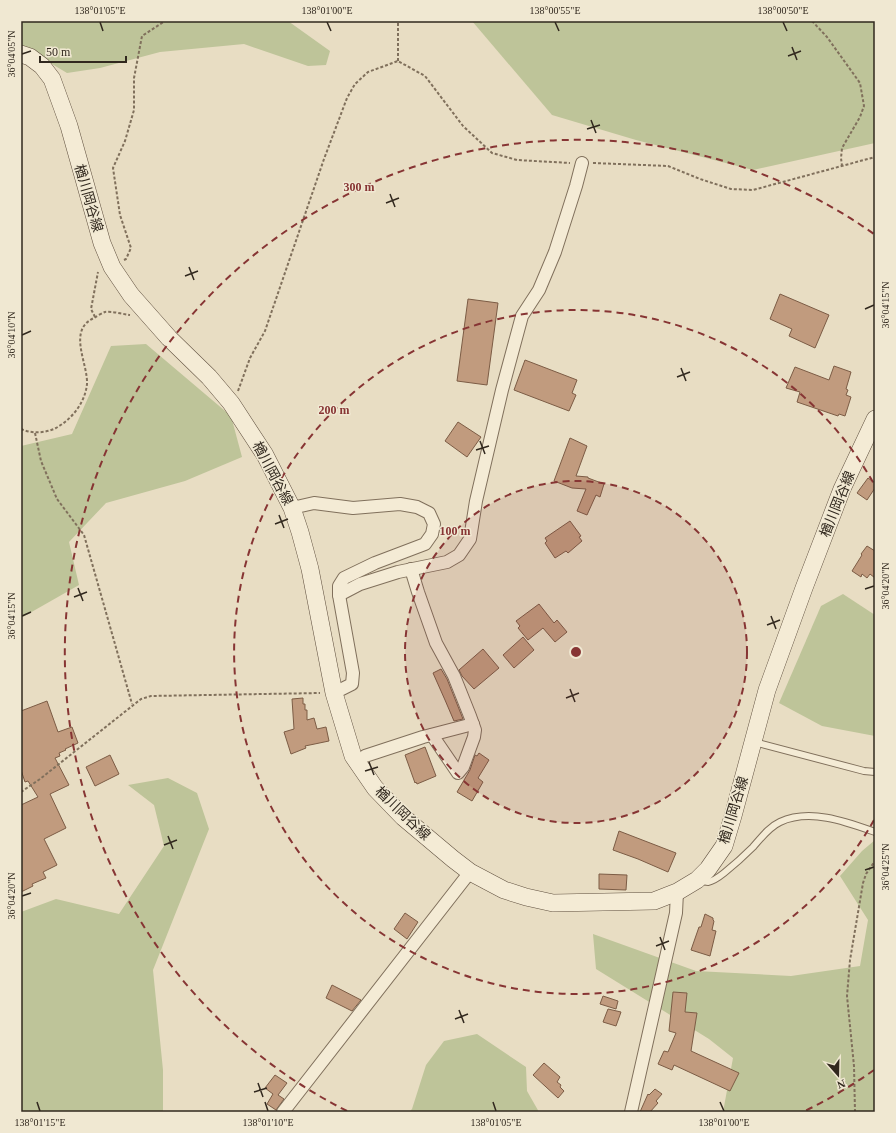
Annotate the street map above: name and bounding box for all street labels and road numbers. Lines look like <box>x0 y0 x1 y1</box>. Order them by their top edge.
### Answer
street label: 楢川岡谷線 <box>72 162 105 234</box>
street label: 楢川岡谷線 <box>250 439 296 508</box>
street label: 楢川岡谷線 <box>817 469 858 539</box>
street label: 楢川岡谷線 <box>716 774 751 846</box>
street label: 楢川岡谷線 <box>372 784 433 843</box>

